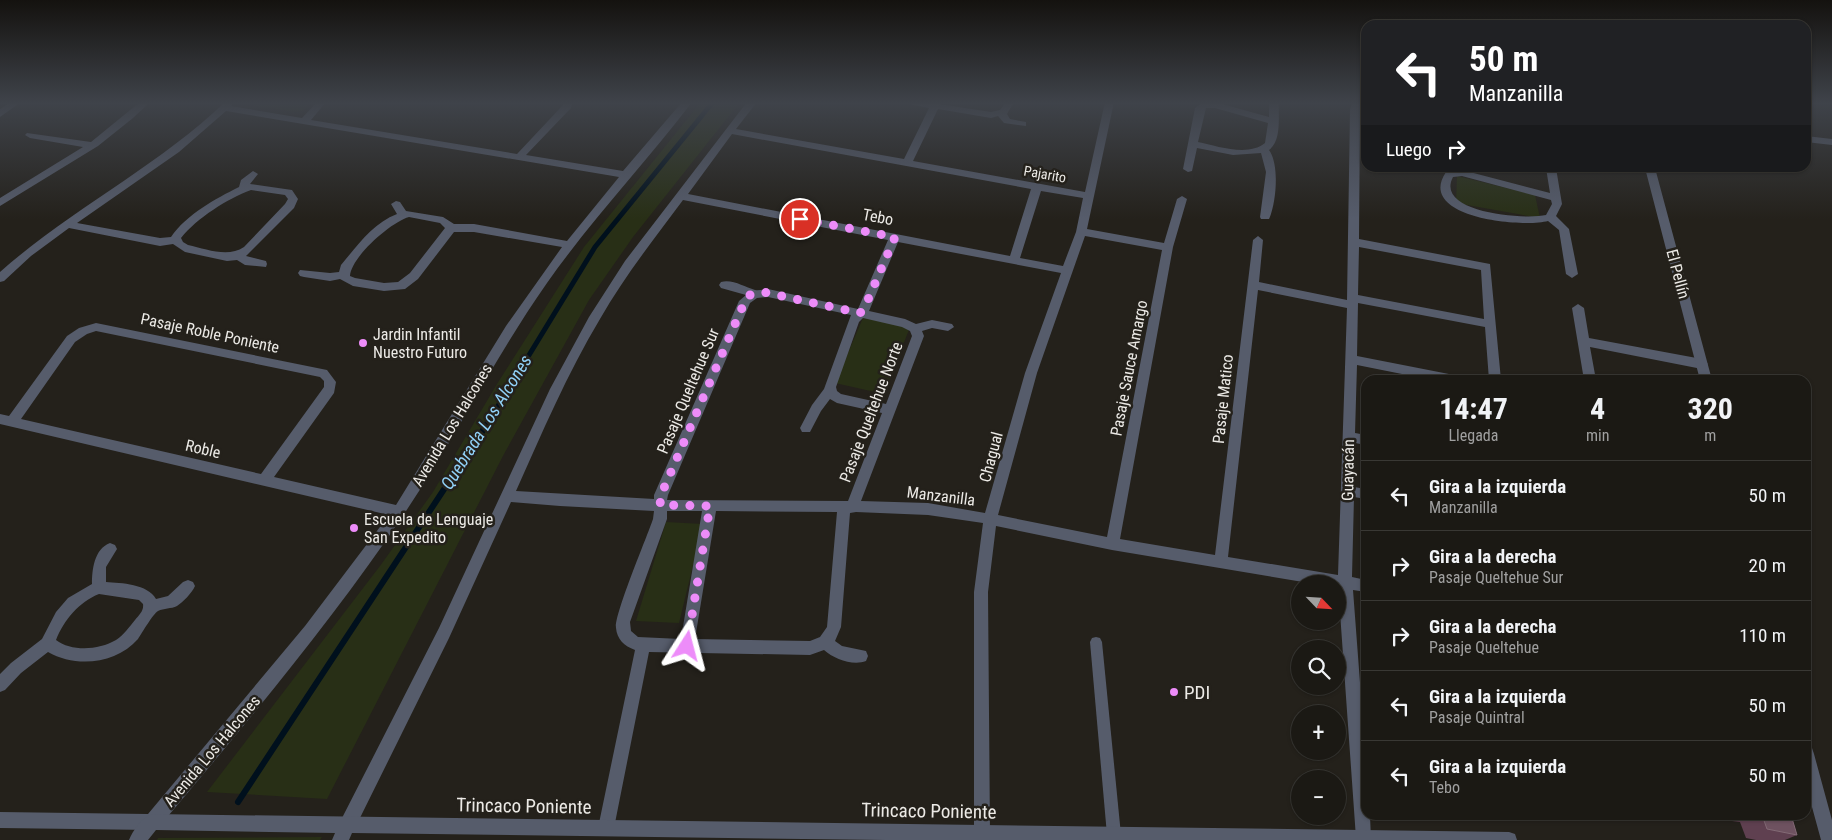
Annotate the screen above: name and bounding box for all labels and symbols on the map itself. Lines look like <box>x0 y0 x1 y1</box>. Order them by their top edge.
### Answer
street label: Pajarito <box>1023 162 1067 186</box>
pin <box>779 198 821 240</box>
street label: Tebo <box>861 205 895 229</box>
street label: El Pellín <box>1662 247 1694 301</box>
street label: Pasaje Sauce Amargo <box>1107 298 1151 438</box>
street label: Pasaje Roble Poniente <box>139 309 281 357</box>
place label: Jardin Infantil Nuestro Futuro <box>373 325 467 362</box>
street label: Pasaje Queltehue Sur <box>653 325 723 457</box>
marker: Jardin Infantil Nuestro Futuro <box>357 337 369 349</box>
street label: Pasaje Queltehue Norte <box>835 339 907 485</box>
water label: Quebrada Los Alcones <box>436 351 536 493</box>
street label: Pasaje Matico <box>1209 353 1237 445</box>
street label: Avenida Los Halcones <box>408 360 496 490</box>
street label: Chagual <box>975 430 1007 484</box>
street label: Roble <box>184 436 222 462</box>
street label: Guayacán <box>1338 439 1358 501</box>
street label: Manzanilla <box>906 482 976 510</box>
place label: Escuela de Lenguaje San Expedito <box>364 510 493 547</box>
marker: Escuela de Lenguaje San Expedito <box>348 522 360 534</box>
north arrow <box>1291 575 1346 630</box>
position arrow <box>660 619 712 671</box>
place label: PDI <box>1184 681 1210 704</box>
marker: PDI <box>1168 686 1180 698</box>
street label: Avenida Los Halcones <box>160 691 264 811</box>
street label: Trincaco Poniente <box>456 793 592 819</box>
street label: Trincaco Poniente <box>861 798 997 824</box>

